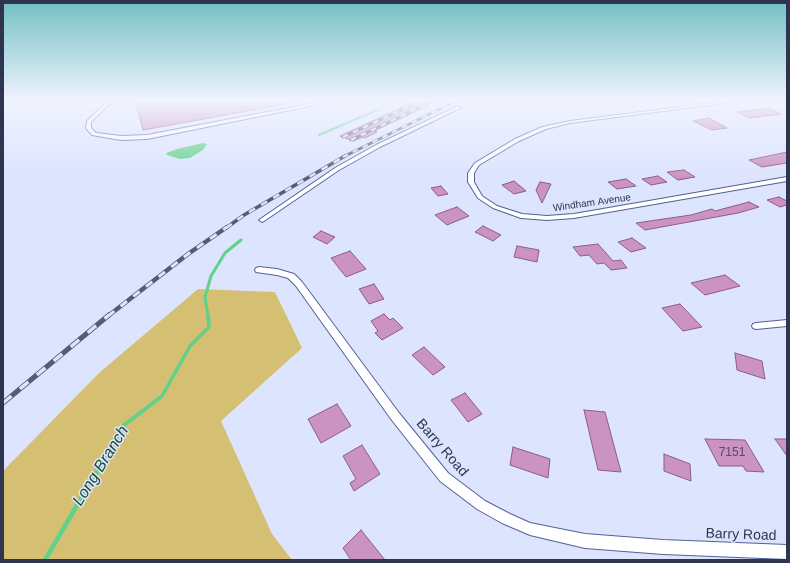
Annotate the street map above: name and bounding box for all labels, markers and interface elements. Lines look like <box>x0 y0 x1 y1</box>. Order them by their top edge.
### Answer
street label: Windham Avenue <box>552 192 632 214</box>
street label: Barry Road <box>412 416 472 480</box>
water label: Long Branch <box>69 422 133 510</box>
house number: 7151 <box>719 446 745 460</box>
street label: Barry Road <box>705 525 777 545</box>

